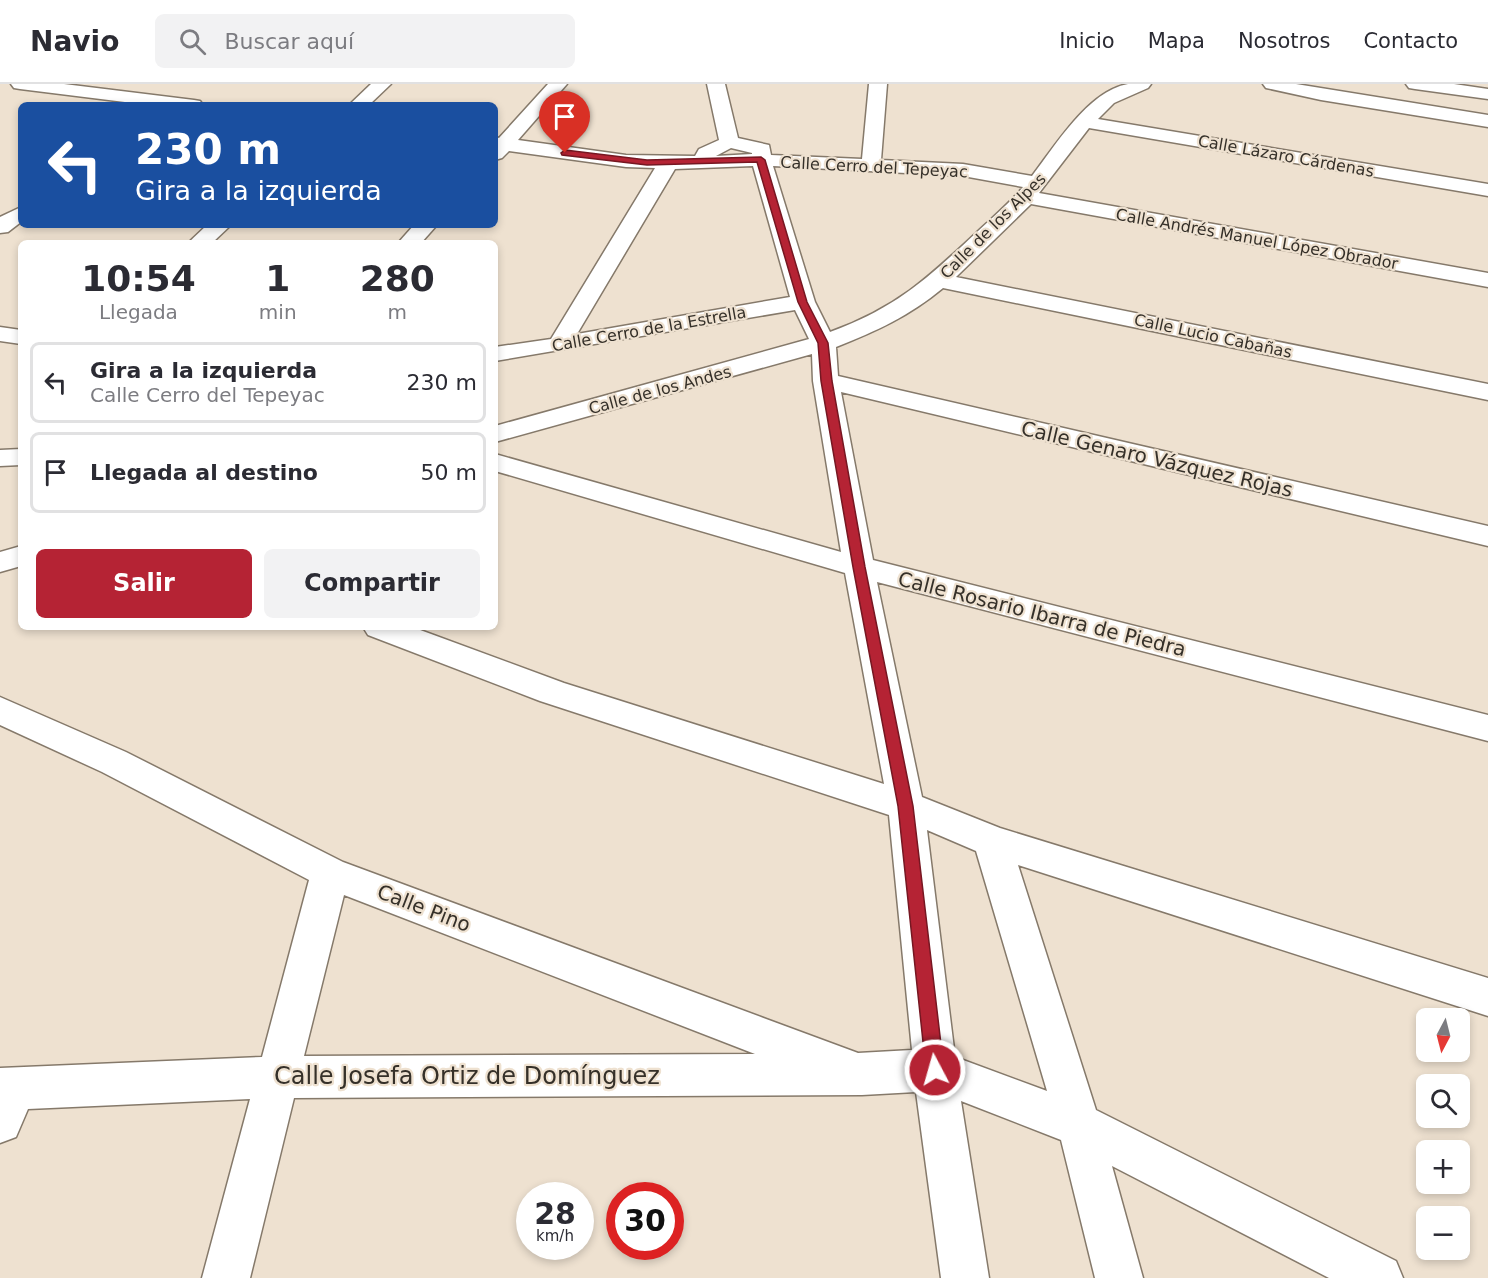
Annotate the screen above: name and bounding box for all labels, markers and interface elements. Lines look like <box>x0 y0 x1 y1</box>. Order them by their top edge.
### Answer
search box <box>155 14 575 68</box>
text: Navio <box>30 25 119 58</box>
icon: search <box>176 25 209 58</box>
text: Buscar aquí <box>224 29 354 54</box>
text: Inicio <box>1059 29 1115 53</box>
text: Mapa <box>1148 29 1205 53</box>
text: Nosotros <box>1238 29 1330 53</box>
text: Contacto <box>1363 29 1458 53</box>
pin <box>539 91 590 153</box>
icon: arrive <box>548 100 581 133</box>
text: 230 m <box>135 125 281 174</box>
icon: left <box>36 126 114 204</box>
street label: Calle Lázaro Cárdenas <box>1197 131 1375 181</box>
street label: Calle Cerro del Tepeyac <box>780 153 968 181</box>
street label: Calle de los Alpes <box>936 169 1050 283</box>
text: Gira a la izquierda <box>135 175 382 206</box>
street label: Calle Andrés Manuel López Obrador <box>1114 205 1400 273</box>
text: 10:54 <box>81 258 196 299</box>
text: 1 <box>265 258 290 299</box>
text: 280 <box>360 258 435 299</box>
text: Llegada <box>99 300 178 324</box>
text: min <box>259 300 297 324</box>
text: m <box>388 300 407 324</box>
street label: Calle Cerro de la Estrella <box>550 303 748 355</box>
street label: Calle Lucio Cabañas <box>1132 310 1294 362</box>
text: Gira a la izquierda <box>90 358 317 383</box>
street label: Calle de los Andes <box>587 362 733 418</box>
icon: left <box>39 366 72 399</box>
text: 230 m <box>407 370 477 395</box>
text: Calle Cerro del Tepeyac <box>90 383 325 407</box>
street label: Calle Genaro Vázquez Rojas <box>1019 416 1295 502</box>
icon: arrive <box>39 456 72 489</box>
text: Llegada al destino <box>90 460 318 485</box>
text: 50 m <box>421 460 477 485</box>
button: Salir <box>36 549 252 618</box>
button: Compartir <box>264 549 480 618</box>
street label: Calle Rosario Ibarra de Piedra <box>896 567 1188 661</box>
street label: Calle Pino <box>374 879 474 937</box>
north arrow <box>1416 1008 1470 1062</box>
map controls <box>1416 1008 1470 1260</box>
position arrow <box>903 1038 967 1102</box>
street label: Calle Josefa Ortiz de Domínguez <box>274 1062 660 1090</box>
button: search <box>1416 1074 1470 1128</box>
button: + <box>1416 1140 1470 1194</box>
speed limit sign: 30 <box>606 1182 684 1260</box>
text: 28 <box>534 1196 576 1231</box>
button: − <box>1416 1206 1470 1260</box>
text: km/h <box>536 1227 574 1245</box>

